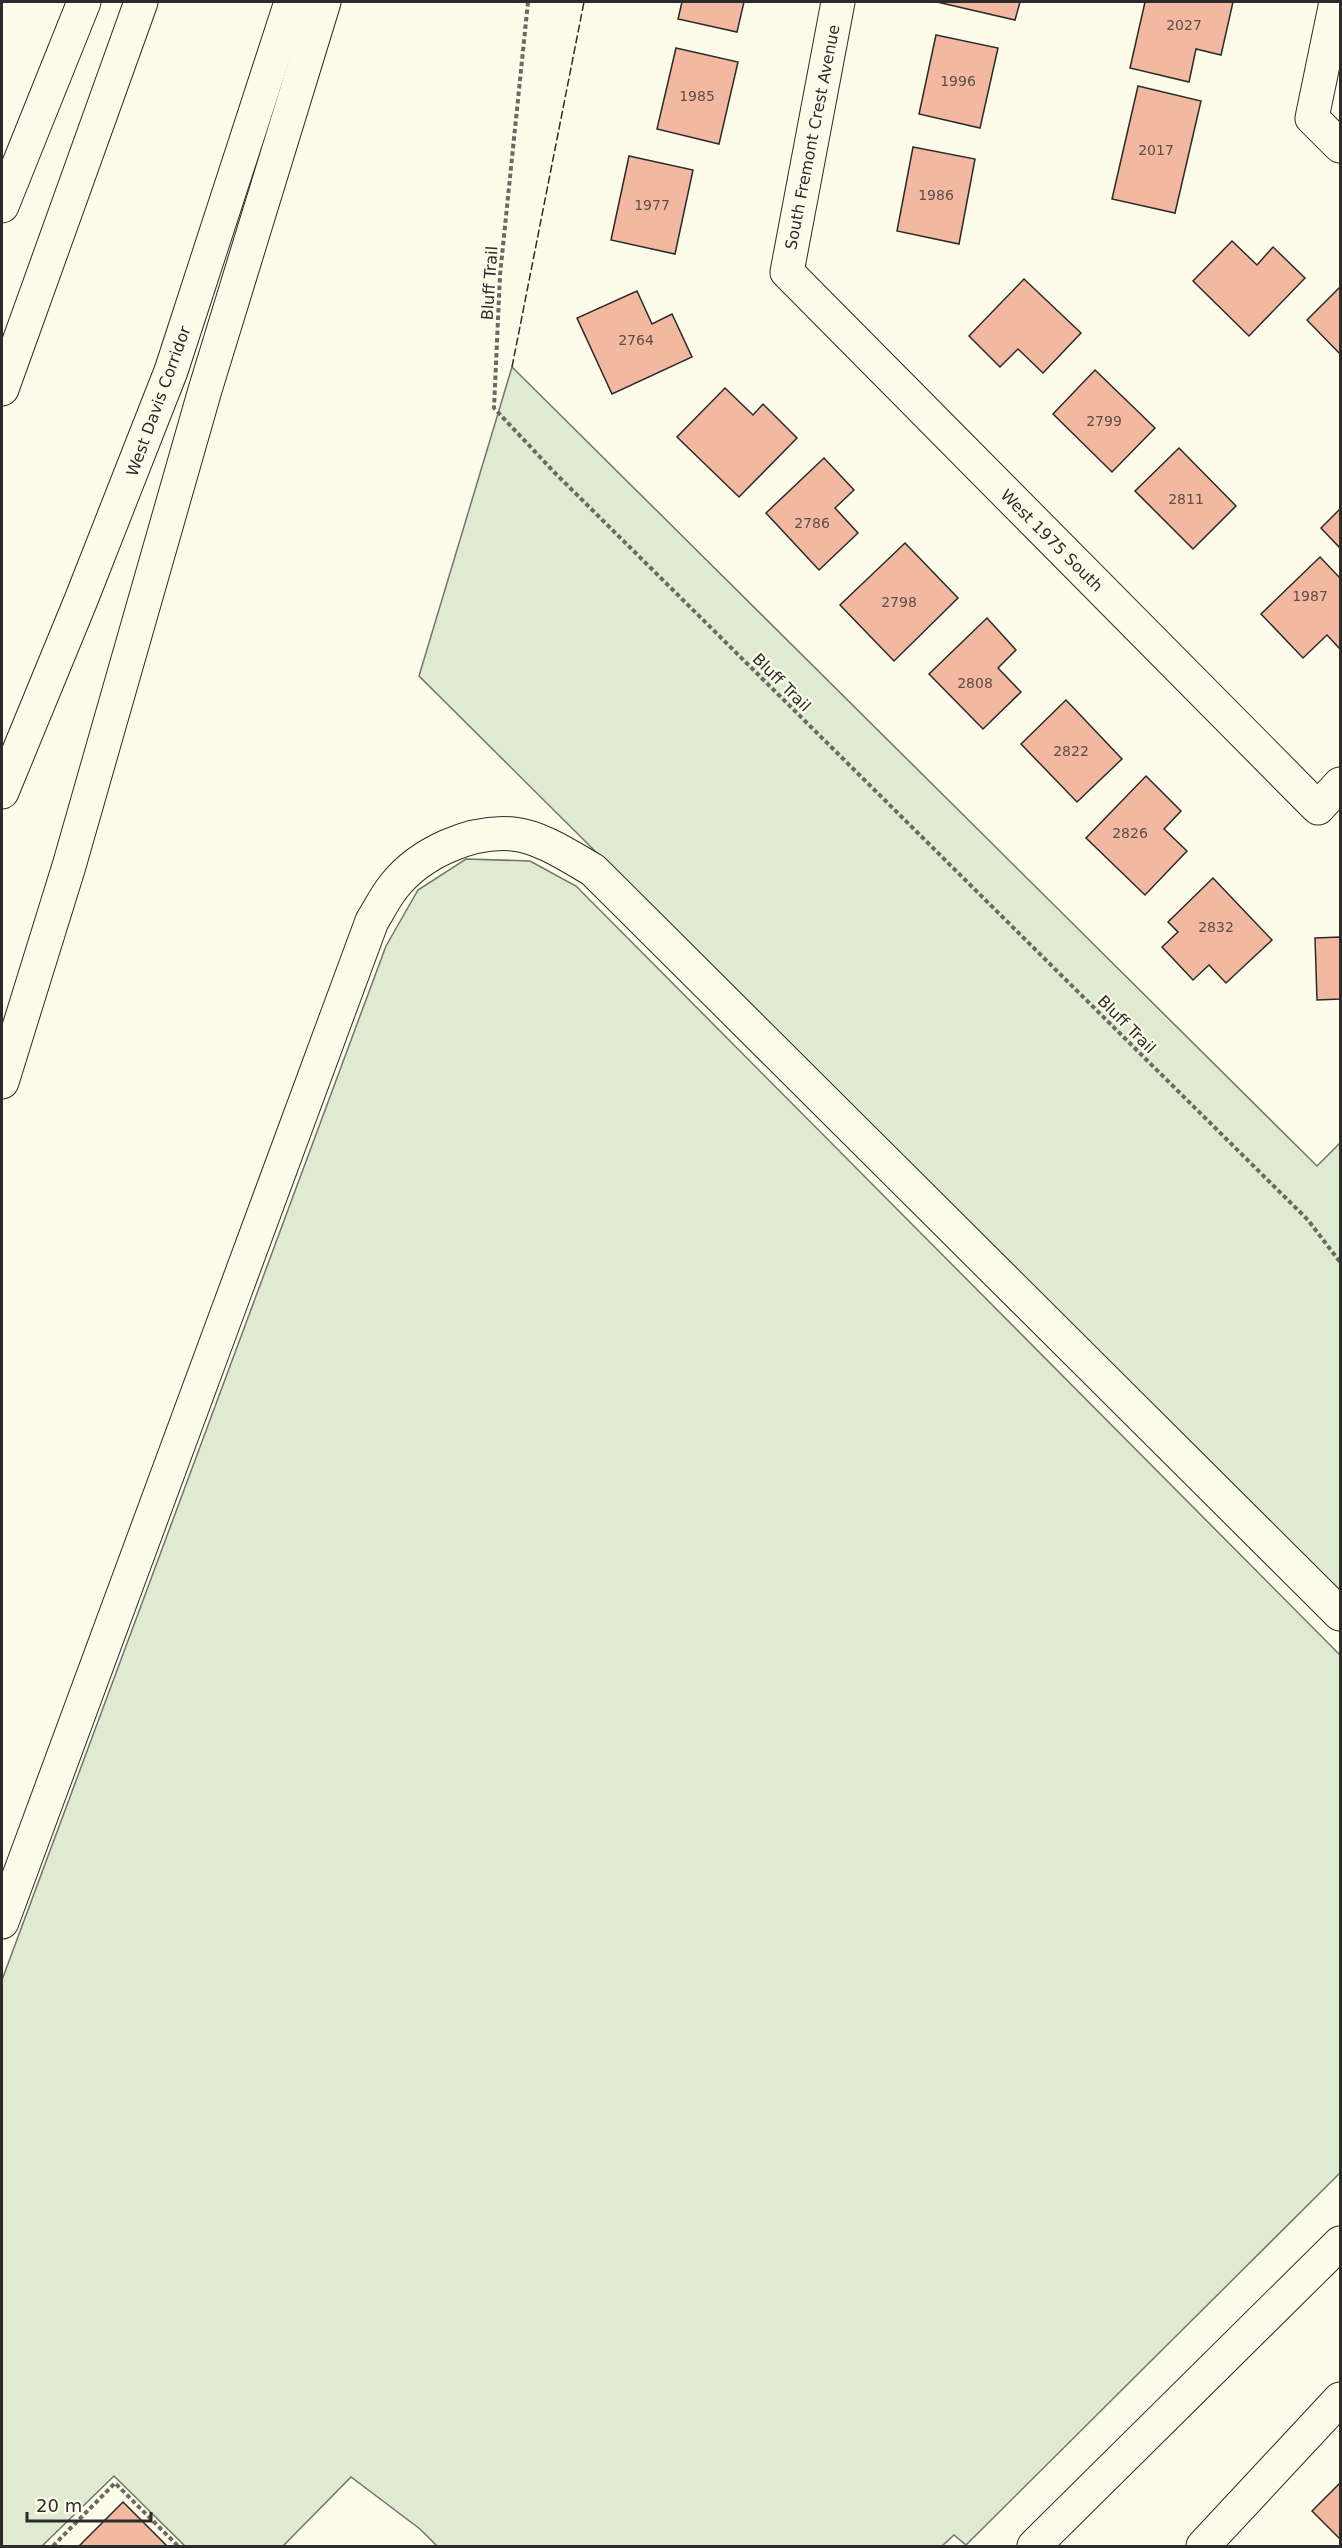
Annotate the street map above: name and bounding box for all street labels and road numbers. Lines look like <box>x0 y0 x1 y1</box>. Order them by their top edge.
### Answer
street label: South Fremont Crest Avenue <box>781 23 844 251</box>
street label: Bluff Trail <box>477 245 502 321</box>
street label: West Davis Corridor <box>122 323 195 479</box>
street label: West 1975 South <box>997 485 1107 595</box>
street label: Bluff Trail <box>749 649 815 715</box>
street label: Bluff Trail <box>1094 991 1160 1057</box>

